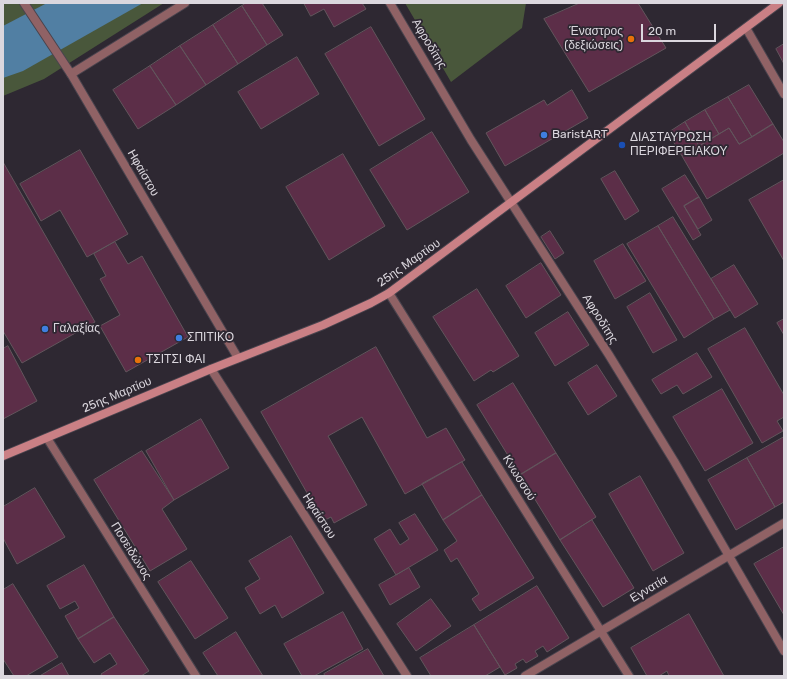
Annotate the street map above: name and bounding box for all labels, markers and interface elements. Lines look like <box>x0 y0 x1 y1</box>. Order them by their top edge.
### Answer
street label: Αφροδίτης <box>408 16 450 72</box>
scale bar <box>643 16 718 42</box>
text: 20 m <box>648 24 676 38</box>
place label: Έναστρος (δεξιώσεις) <box>564 25 623 53</box>
marker: Έναστρος (δεξιώσεις) <box>626 34 636 44</box>
place label: BaristART <box>552 128 608 142</box>
marker: BaristART <box>539 130 549 140</box>
place label: ΔΙΑΣΤΑΥΡΩΣΗ ΠΕΡΙΦΕΡΕΙΑΚΟΥ <box>630 131 728 159</box>
marker: ΔΙΑΣΤΑΥΡΩΣΗ ΠΕΡΙΦΕΡΕΙΑΚΟΥ <box>617 140 627 150</box>
street label: Ηφαίστου <box>124 147 162 199</box>
street label: 25ης Μαρτίου <box>375 236 443 290</box>
street label: Αφροδίτης <box>579 292 621 346</box>
place label: Γαλαξίας <box>53 322 100 336</box>
marker: Γαλαξίας <box>40 324 50 334</box>
place label: ΣΠΙΤΙΚΟ <box>187 331 234 345</box>
marker: ΣΠΙΤΙΚΟ <box>174 333 184 343</box>
place label: ΤΣΙΤΣΙ ΦΑΙ <box>146 353 206 367</box>
marker: ΤΣΙΤΣΙ ΦΑΙ <box>133 355 143 365</box>
street label: 25ης Μαρτίου <box>80 374 154 416</box>
street label: Κνωσσού <box>499 452 539 504</box>
street label: Ηφαίστου <box>299 491 339 541</box>
street label: Ποσειδώνος <box>108 520 154 582</box>
street label: Εγνατία <box>628 572 670 606</box>

